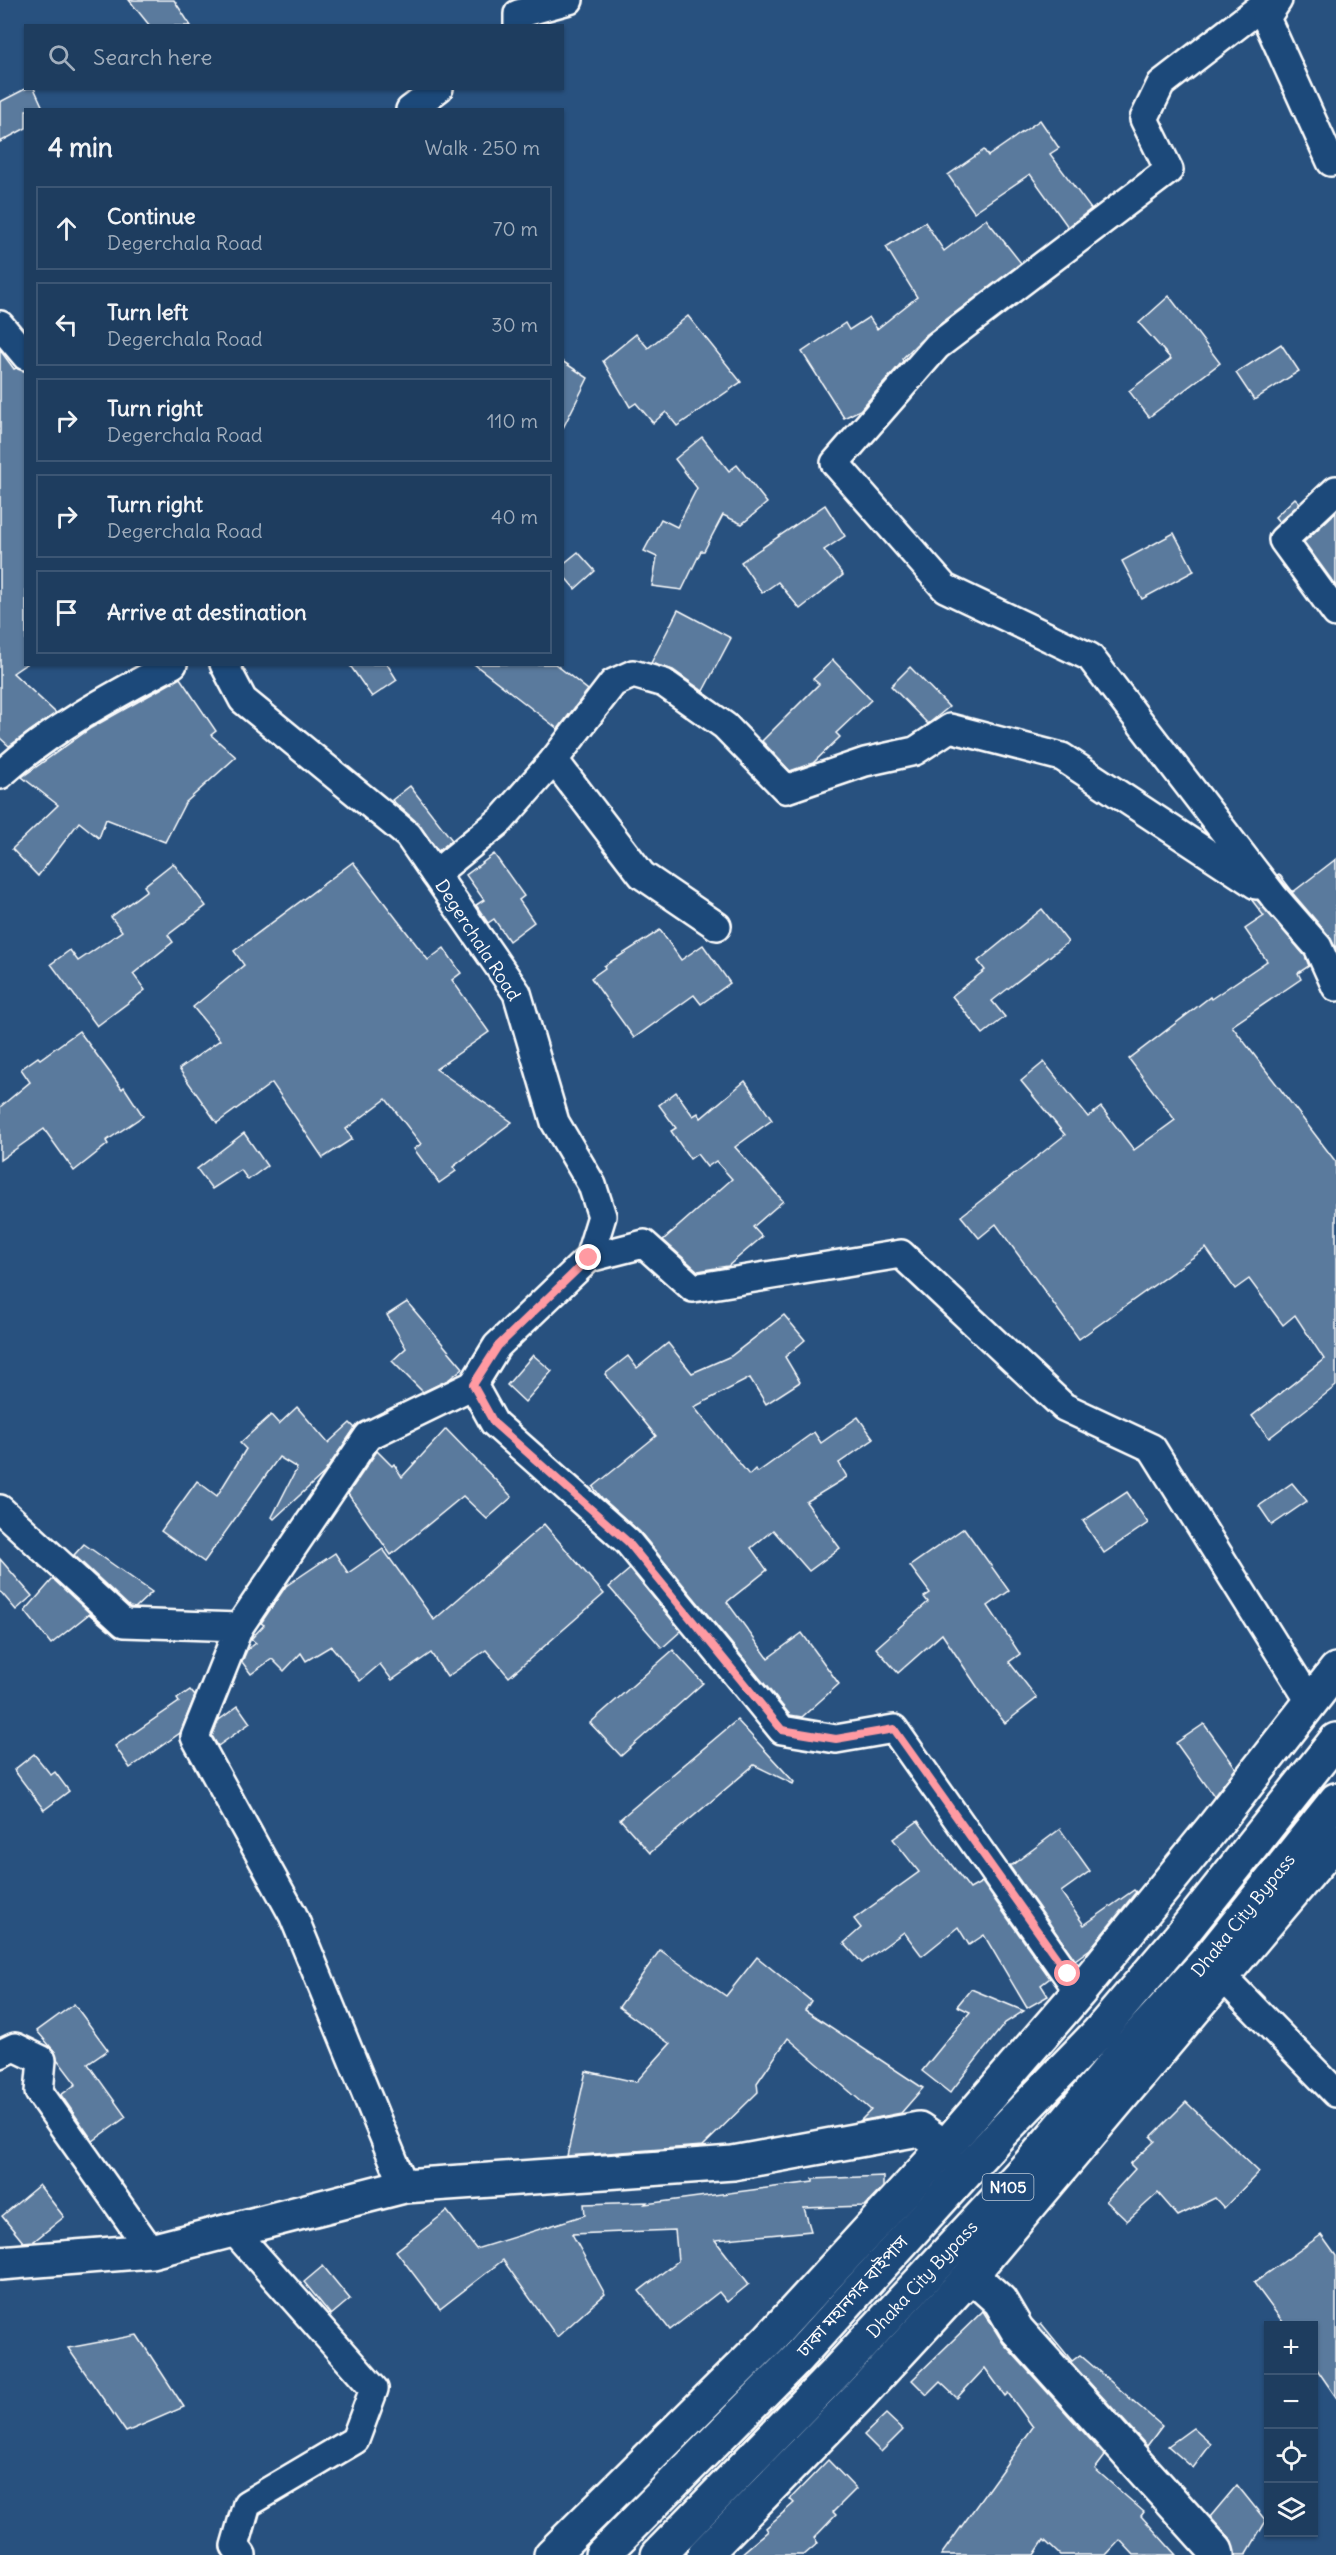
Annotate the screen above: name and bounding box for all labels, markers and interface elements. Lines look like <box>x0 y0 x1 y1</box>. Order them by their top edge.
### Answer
search box <box>24 24 564 90</box>
icon: search <box>45 41 78 74</box>
text: Search here <box>93 43 212 71</box>
text: 4 min <box>48 131 113 164</box>
text: Walk · 250 m <box>425 135 540 160</box>
text: Continue <box>107 202 196 230</box>
icon: ahead <box>50 212 83 245</box>
text: 70 m <box>493 216 538 241</box>
text: Degerchala Road <box>107 230 263 255</box>
text: Turn left <box>107 298 188 326</box>
icon: left <box>50 308 83 341</box>
text: 30 m <box>491 312 538 337</box>
text: Degerchala Road <box>107 326 263 351</box>
text: Turn right <box>107 394 203 422</box>
icon: right <box>50 404 83 437</box>
text: 110 m <box>487 408 538 433</box>
text: Degerchala Road <box>107 422 263 447</box>
text: Turn right <box>107 490 203 518</box>
icon: right <box>50 500 83 533</box>
text: 40 m <box>491 504 538 529</box>
text: Degerchala Road <box>107 518 263 543</box>
icon: arrive <box>50 596 83 629</box>
text: Arrive at destination <box>107 598 307 626</box>
street label: Degerchala Road <box>430 875 526 1005</box>
route end <box>575 1244 601 1270</box>
street label: Dhaka City Bypass <box>1186 1849 1300 1981</box>
route start <box>1054 1960 1080 1986</box>
road number: N105 <box>982 2174 1034 2200</box>
street label: Dhaka City Bypass <box>862 2215 982 2343</box>
street label: ঢাকা মহানগর বাইপাস <box>791 2230 913 2362</box>
map controls <box>1264 2321 1318 2537</box>
button: + <box>1264 2321 1318 2375</box>
button: − <box>1264 2375 1318 2429</box>
button: locate <box>1264 2429 1318 2483</box>
button: layers <box>1264 2483 1318 2537</box>

